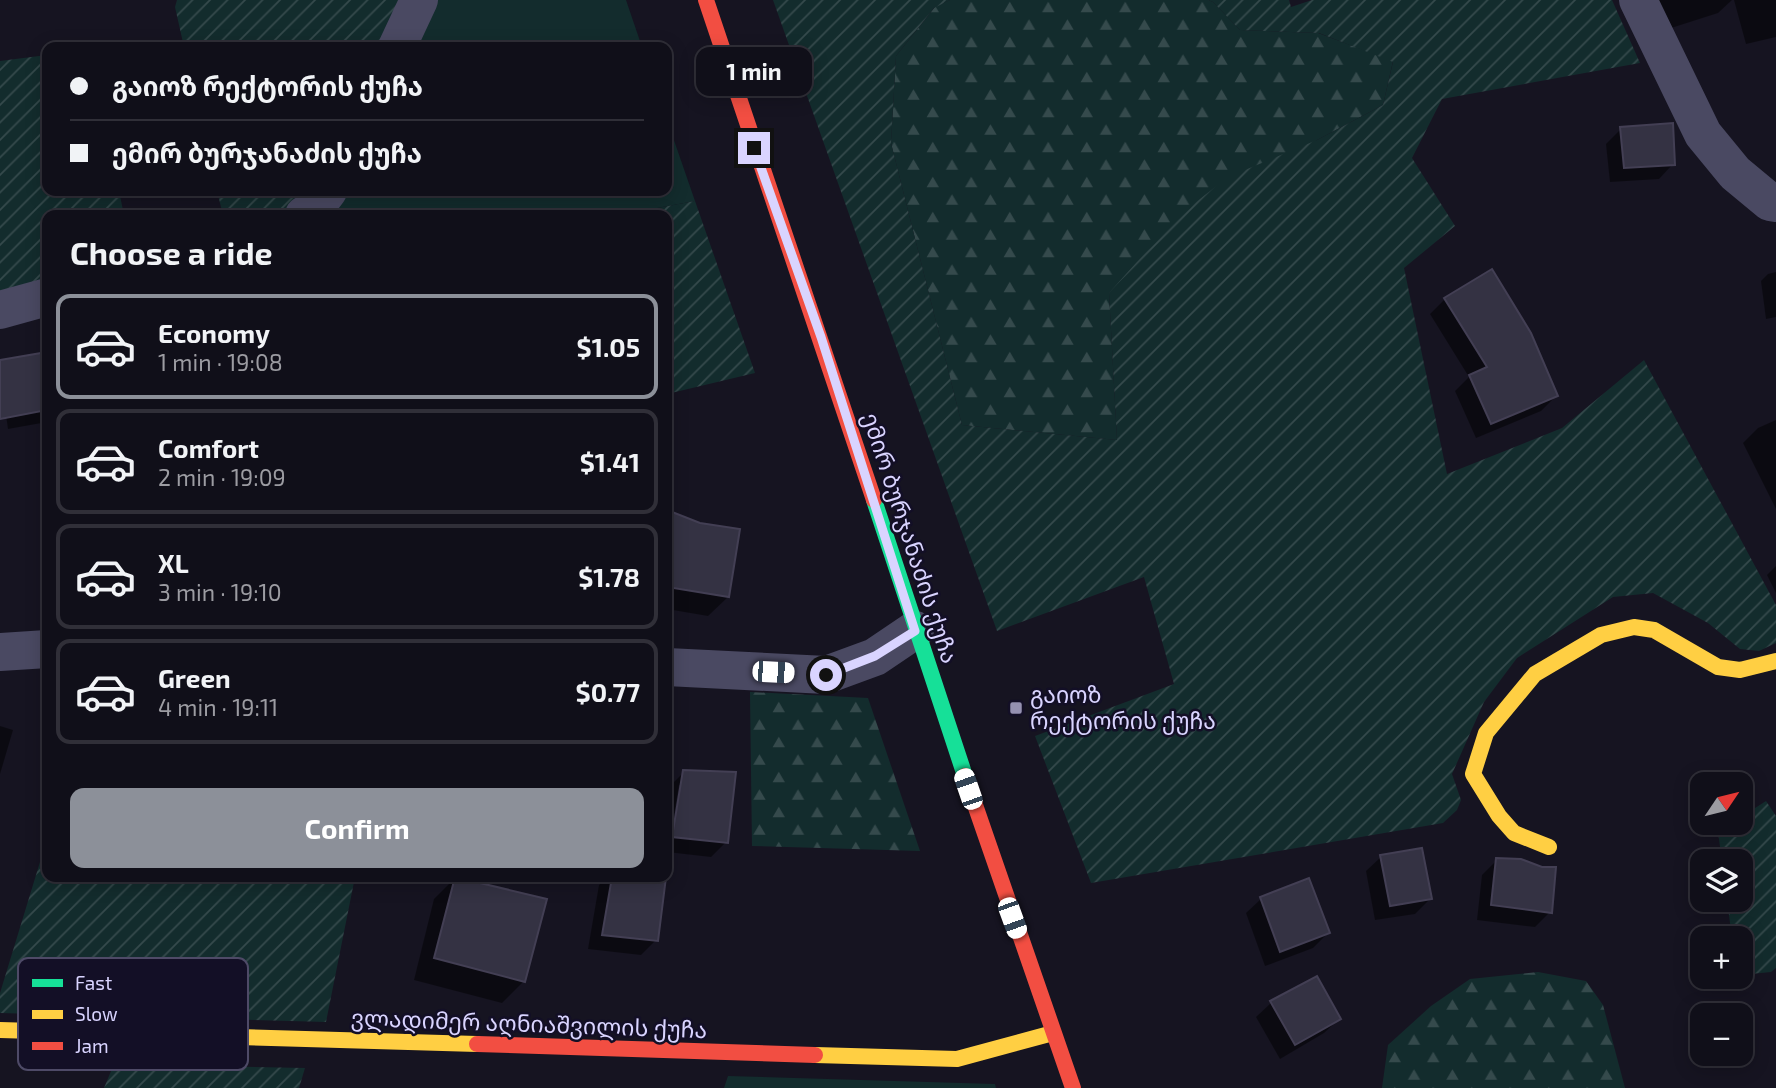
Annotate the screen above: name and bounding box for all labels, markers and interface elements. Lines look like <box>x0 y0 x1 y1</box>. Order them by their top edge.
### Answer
callout: 1 min <box>696 46 812 96</box>
text: 1 min <box>726 57 782 85</box>
text: გაიოზ რექტორის ქუჩა <box>112 70 423 101</box>
route end <box>738 132 770 164</box>
text: ემირ ბურჯანაძის ქუჩა <box>112 137 422 168</box>
text: Choose a ride <box>70 233 273 271</box>
icon: car <box>74 315 137 378</box>
text: Economy <box>158 317 270 348</box>
text: $1.05 <box>577 331 640 362</box>
text: 1 min · 19:08 <box>158 348 283 376</box>
street label: ემირ ბურჯანაძის ქუჩა <box>856 409 965 667</box>
icon: car <box>74 430 137 493</box>
text: Comfort <box>158 432 259 463</box>
text: $1.41 <box>580 446 640 477</box>
text: 2 min · 19:09 <box>158 463 286 491</box>
icon: car <box>74 545 137 608</box>
text: XL <box>158 547 189 578</box>
text: $1.78 <box>578 561 640 592</box>
text: 3 min · 19:10 <box>158 578 282 606</box>
route start <box>810 659 842 691</box>
icon: car <box>74 660 137 723</box>
car <box>752 660 795 684</box>
text: Green <box>158 662 231 693</box>
text: $0.77 <box>576 676 640 707</box>
place label: გაიოზ რექტორის ქუჩა <box>1030 680 1216 735</box>
text: 4 min · 19:11 <box>158 693 278 721</box>
marker: გაიოზ რექტორის ქუჩა <box>1008 700 1024 716</box>
car <box>952 766 985 812</box>
north arrow <box>1690 772 1754 835</box>
map controls <box>1690 772 1753 1066</box>
button: Confirm <box>70 788 644 868</box>
button: layers <box>1690 849 1753 912</box>
car <box>995 895 1030 941</box>
button: + <box>1690 926 1753 989</box>
legend <box>18 958 248 1070</box>
text: Fast <box>75 971 112 994</box>
text: Slow <box>75 1002 118 1025</box>
street label: ვლადიმერ აღნიაშვილის ქუჩა <box>350 1003 708 1044</box>
button: − <box>1690 1003 1753 1066</box>
text: Jam <box>75 1034 109 1057</box>

